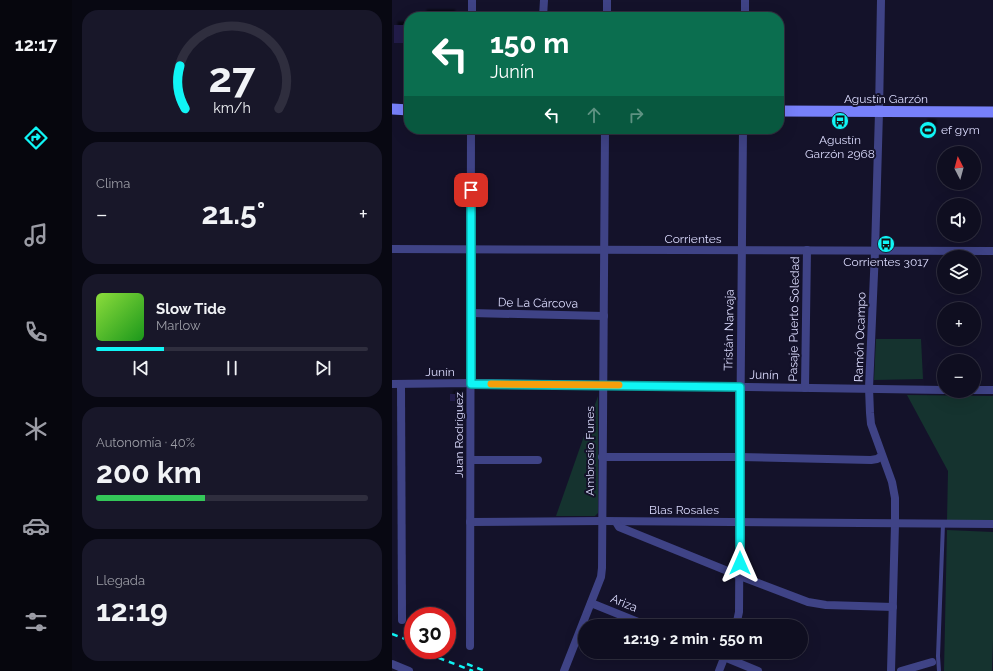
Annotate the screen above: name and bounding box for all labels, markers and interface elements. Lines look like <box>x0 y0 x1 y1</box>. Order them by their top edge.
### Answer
text: 150 m <box>490 27 569 60</box>
icon: left <box>424 28 476 80</box>
text: 12:17 <box>15 34 57 55</box>
text: 27 <box>209 53 256 102</box>
text: Junín <box>490 61 534 82</box>
street label: Agustín Garzón <box>844 92 928 106</box>
text: km/h <box>213 100 251 116</box>
icon: left <box>541 104 563 126</box>
icon: ahead <box>583 104 605 126</box>
icon: right <box>625 104 647 126</box>
bus stop icon: Agustín Garzón 2968 <box>830 111 850 131</box>
sports icon: ef gym <box>918 120 938 140</box>
place label: ef gym <box>941 123 980 137</box>
icon: directions <box>22 124 50 152</box>
place label: Agustín Garzón 2968 <box>805 133 875 161</box>
north arrow <box>937 146 981 190</box>
map controls <box>937 146 981 398</box>
pin <box>454 173 488 207</box>
text: Clima <box>96 176 130 191</box>
icon: arrive <box>460 179 482 201</box>
text: 21.5° <box>202 196 265 231</box>
button: sound <box>937 198 981 242</box>
text: − <box>96 201 108 227</box>
text: + <box>359 201 368 227</box>
icon: music <box>22 221 50 249</box>
street label: Corrientes <box>664 232 722 246</box>
bus stop icon: Corrientes 3017 <box>876 234 896 254</box>
button: layers <box>937 250 981 294</box>
place label: Corrientes 3017 <box>843 255 929 269</box>
street label: Pasaje Puerto Soledad <box>786 256 802 382</box>
street label: Tristán Narvaja <box>721 289 737 371</box>
street label: Ramón Ocampo <box>851 292 869 382</box>
street label: De La Cárcova <box>498 295 578 311</box>
text: Slow Tide <box>156 300 226 318</box>
button: + <box>937 302 981 346</box>
icon: phone <box>22 318 50 346</box>
text: Marlow <box>156 318 201 333</box>
button: − <box>937 354 981 398</box>
icon: previous <box>130 357 152 379</box>
icon: pause <box>221 357 243 379</box>
icon: next <box>312 357 334 379</box>
street label: Junín <box>425 365 455 379</box>
street label: Junín <box>749 368 779 382</box>
street label: Juan Rodríguez <box>452 392 466 478</box>
street label: Ambrosio Funes <box>583 406 597 496</box>
icon: climate <box>22 415 50 443</box>
text: Autonomía · 40% <box>96 435 195 450</box>
text: 200 km <box>96 455 202 490</box>
street label: Blas Rosales <box>649 503 719 517</box>
icon: car <box>22 512 50 540</box>
position arrow <box>719 542 761 584</box>
text: Llegada <box>96 573 145 588</box>
street label: Ariza <box>609 591 639 615</box>
text: 12:19 <box>96 593 168 628</box>
speed limit sign: 30 <box>404 607 456 659</box>
icon: filters <box>22 608 50 636</box>
text: 12:19 · 2 min · 550 m <box>623 630 763 648</box>

